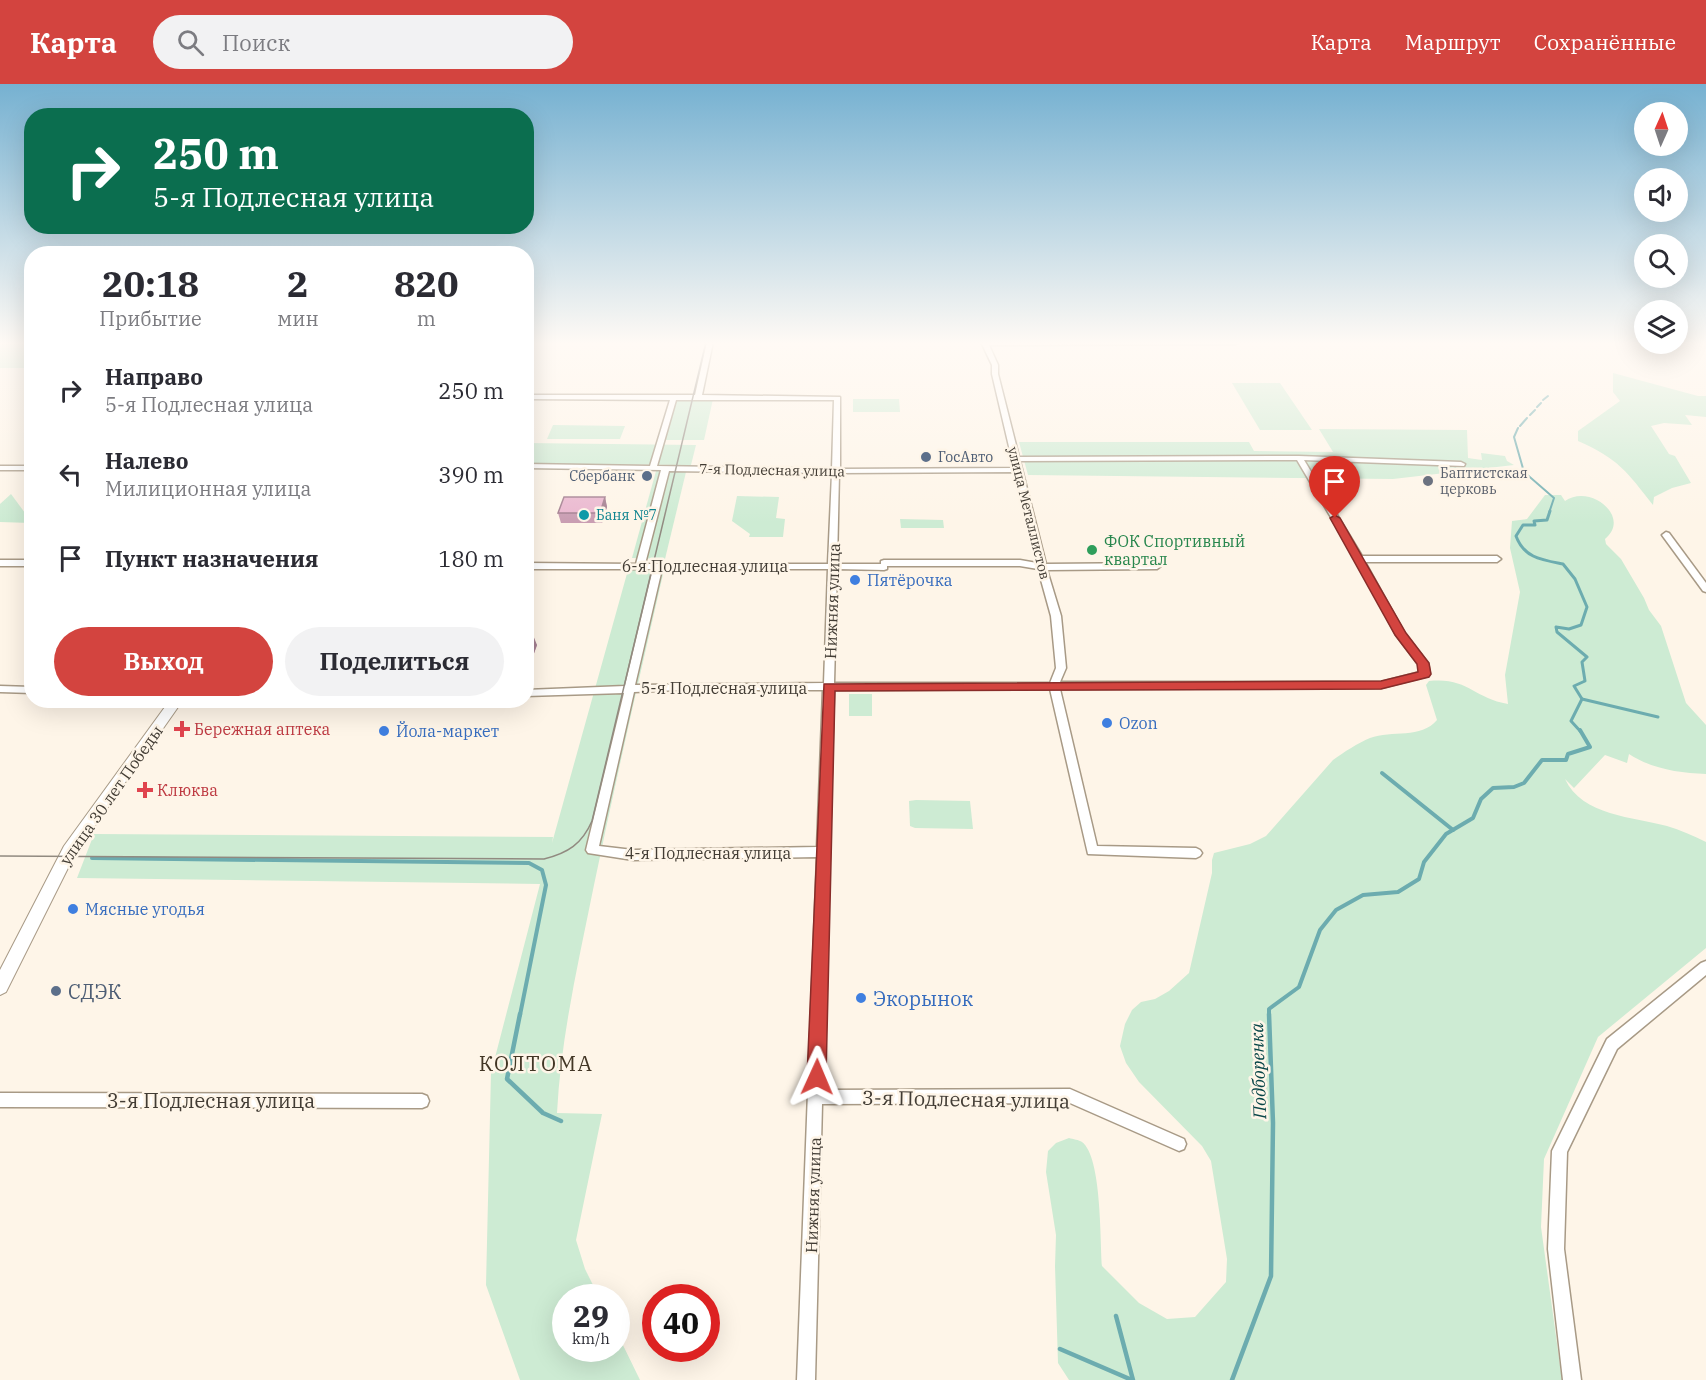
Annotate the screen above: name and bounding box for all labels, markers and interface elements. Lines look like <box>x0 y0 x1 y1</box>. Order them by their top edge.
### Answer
search box <box>153 15 573 69</box>
text: Карта <box>30 24 117 61</box>
icon: search <box>174 26 207 59</box>
text: Поиск <box>222 28 290 57</box>
text: Карта <box>1311 28 1372 56</box>
text: Маршрут <box>1405 28 1501 56</box>
text: Сохранённые <box>1534 28 1676 56</box>
north arrow <box>1634 102 1688 156</box>
map controls <box>1634 102 1688 354</box>
text: 250 m <box>153 126 279 181</box>
icon: right <box>54 132 132 210</box>
button: sound <box>1634 168 1688 222</box>
text: 5-я Подлесная улица <box>153 179 434 214</box>
button: search <box>1634 234 1688 288</box>
text: 20:18 <box>102 260 199 307</box>
text: 2 <box>287 260 309 307</box>
text: 820 <box>394 260 459 307</box>
button: layers <box>1634 300 1688 354</box>
text: Прибытие <box>99 305 202 332</box>
text: мин <box>277 305 319 332</box>
text: m <box>417 305 436 332</box>
text: Направо <box>105 362 203 391</box>
icon: right <box>54 374 87 407</box>
text: 250 m <box>438 376 504 405</box>
text: 5-я Подлесная улица <box>105 391 313 418</box>
street label: улица Металлистов <box>1004 445 1054 581</box>
text: Налево <box>105 446 189 475</box>
place label: ГосАвто <box>938 448 993 466</box>
marker: ГосАвто <box>919 450 933 464</box>
pin <box>1309 456 1360 518</box>
icon: left <box>54 458 87 491</box>
text: 390 m <box>438 460 504 489</box>
street label: 7-я Подлесная улица <box>699 460 845 480</box>
place label: Баптистская церковь <box>1440 464 1528 498</box>
icon: arrive <box>1318 465 1351 498</box>
place label: Сбербанк <box>569 467 635 485</box>
marker: Сбербанк <box>640 469 654 483</box>
marker: Баптистская церковь <box>1421 474 1435 488</box>
text: Милиционная улица <box>105 475 311 502</box>
place label: Баня №7 <box>596 506 657 524</box>
marker: Баня №7 <box>577 508 591 522</box>
place label: ФОК Спортивный квартал <box>1104 531 1245 569</box>
icon: arrive <box>54 542 87 575</box>
street label: Нижняя улица <box>820 542 844 659</box>
marker: ФОК Спортивный квартал <box>1085 543 1099 557</box>
text: Пункт назначения <box>105 544 319 573</box>
text: 180 m <box>438 544 504 573</box>
street label: 6-я Подлесная улица <box>622 556 789 576</box>
place label: Пятёрочка <box>867 570 953 590</box>
marker: Пятёрочка <box>848 573 862 587</box>
button: Выход <box>54 627 273 696</box>
button: Поделиться <box>285 627 504 696</box>
street label: 5-я Подлесная улица <box>641 678 808 698</box>
place label: Ozon <box>1119 713 1158 733</box>
marker: Ozon <box>1100 716 1114 730</box>
place label: Бережная аптека <box>194 719 331 739</box>
street label: улица 30 лет Победы <box>55 721 167 869</box>
place label: Йола-маркет <box>396 721 499 741</box>
marker: Бережная аптека <box>175 722 189 736</box>
marker: Йола-маркет <box>377 724 391 738</box>
place label: Клюква <box>157 780 218 800</box>
marker: Клюква <box>138 783 152 797</box>
street label: 4-я Подлесная улица <box>625 843 792 863</box>
place label: Мясные угодья <box>85 899 205 919</box>
marker: Мясные угодья <box>66 902 80 916</box>
place label: СДЭК <box>68 978 122 1005</box>
marker: СДЭК <box>49 984 63 998</box>
place label: Экорынок <box>873 985 973 1012</box>
marker: Экорынок <box>854 991 868 1005</box>
water label: Подборенка <box>1245 1022 1271 1120</box>
position arrow <box>785 1045 849 1109</box>
district label: КОЛТОМА <box>479 1049 593 1077</box>
street label: 3-я Подлесная улица <box>862 1084 1070 1114</box>
street label: 3-я Подлесная улица <box>107 1087 315 1114</box>
street label: Нижняя улица <box>801 1136 825 1253</box>
speed limit sign: 40 <box>642 1284 720 1362</box>
text: 29 <box>573 1296 609 1335</box>
text: km/h <box>572 1329 610 1348</box>

